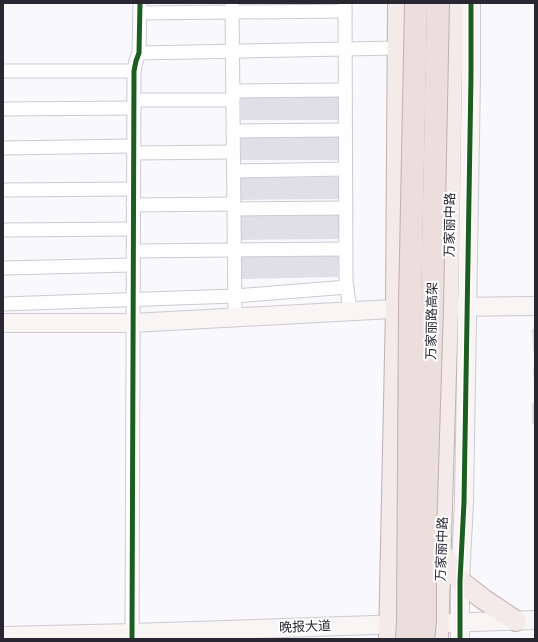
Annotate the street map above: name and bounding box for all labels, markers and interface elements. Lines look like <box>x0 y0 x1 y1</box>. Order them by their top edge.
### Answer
street label: 万家丽中路 <box>440 192 458 258</box>
street label: 万家丽路高架 <box>422 282 440 360</box>
street label: 万家丽中路 <box>432 516 450 582</box>
street label: 晚报大道 <box>279 617 331 635</box>

